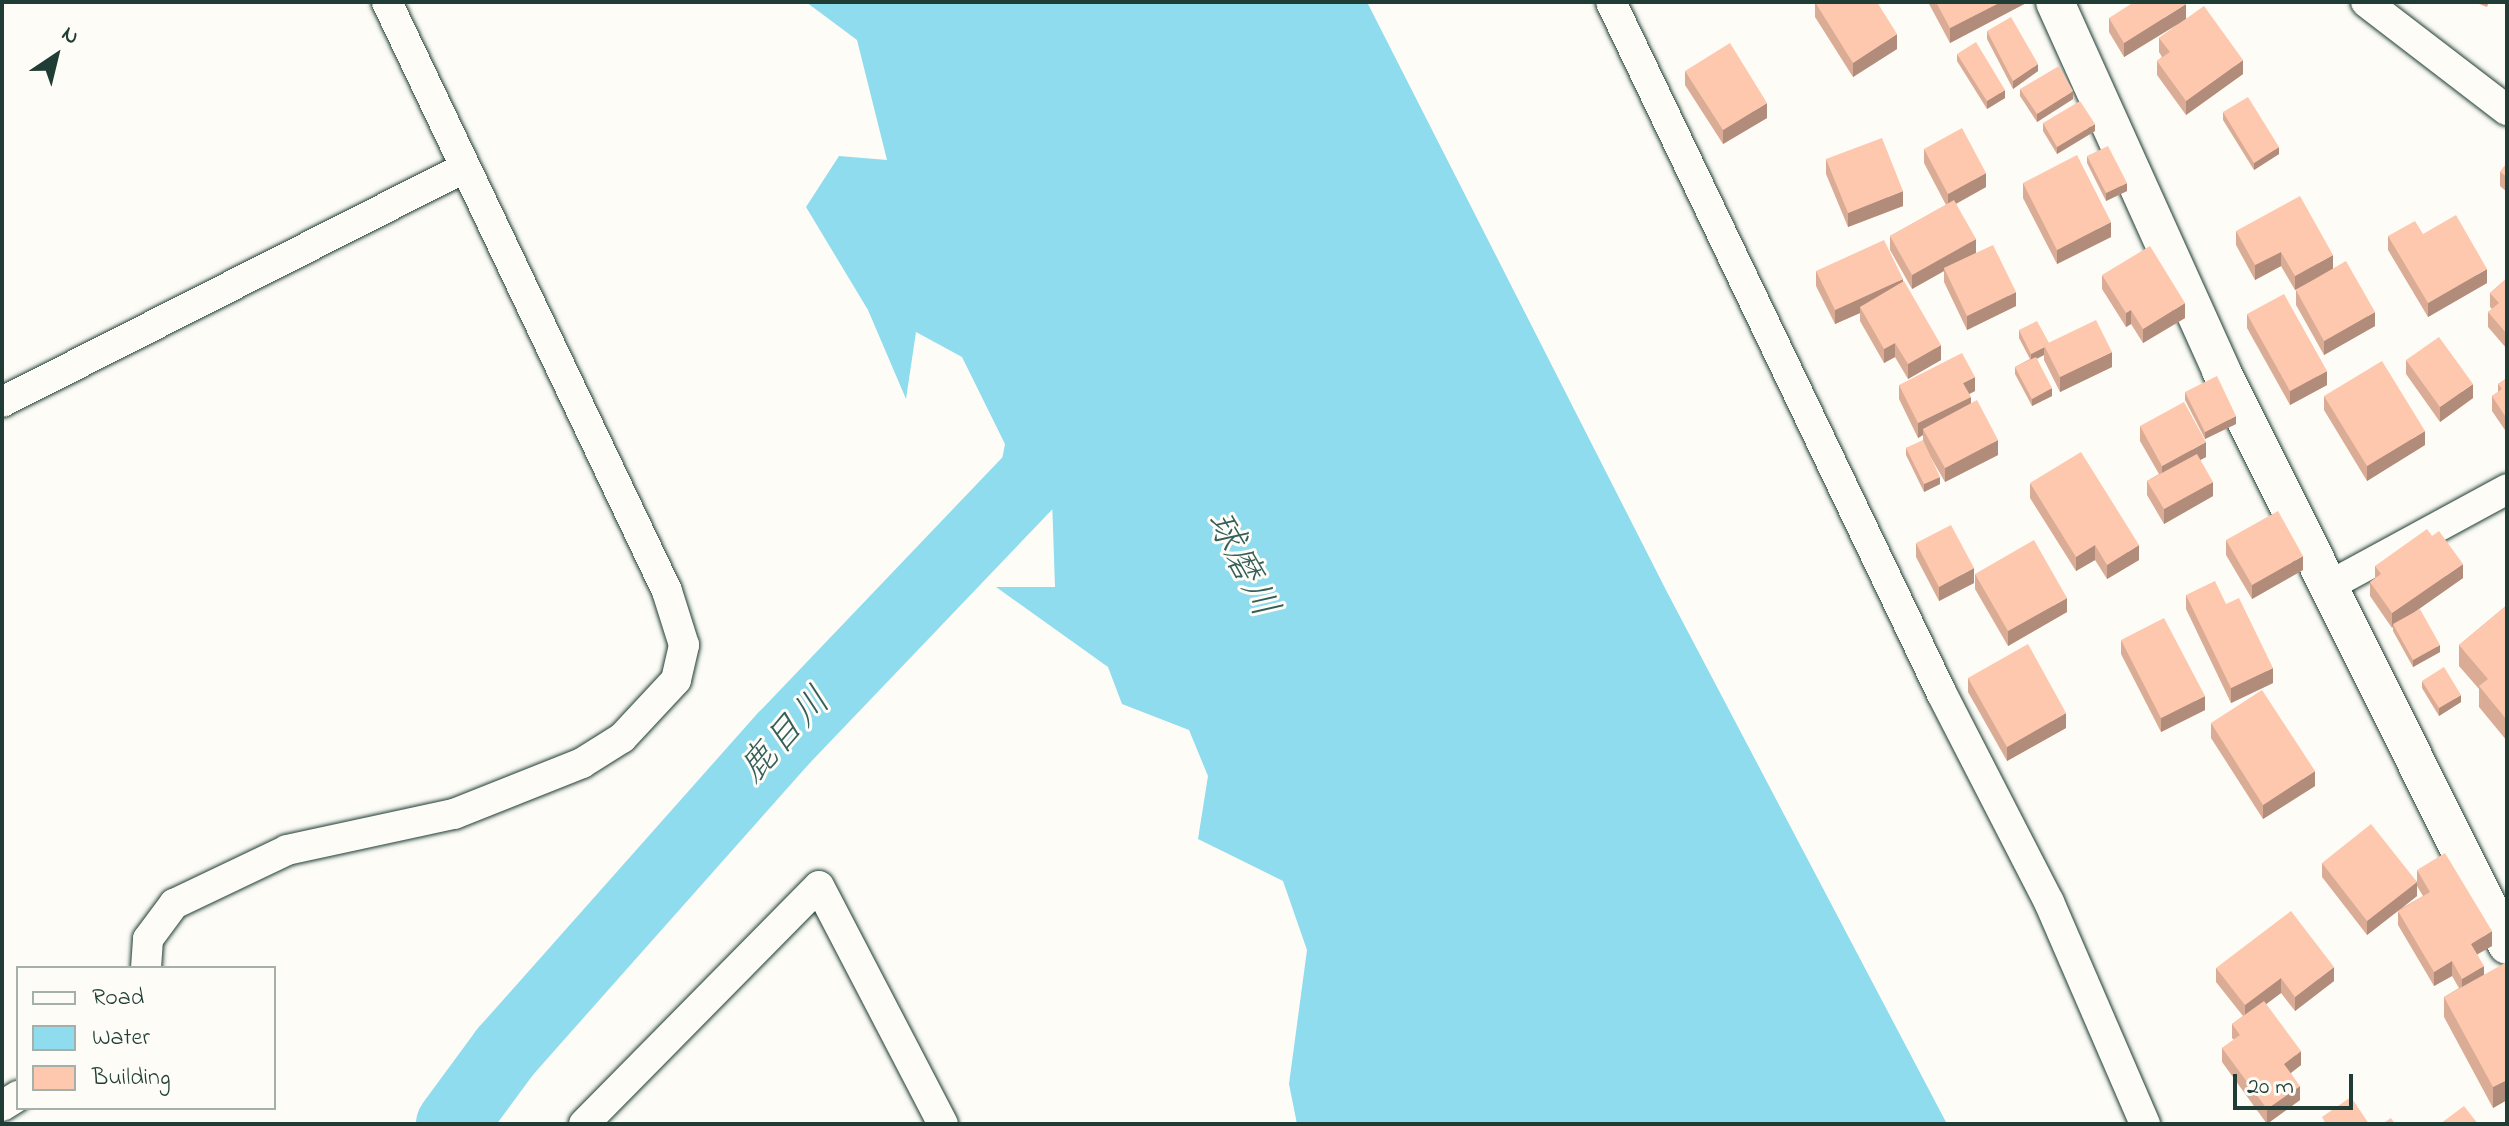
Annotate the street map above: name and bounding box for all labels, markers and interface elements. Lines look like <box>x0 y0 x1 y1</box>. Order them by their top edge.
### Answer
north arrow <box>16 16 96 96</box>
text: N <box>54 19 85 54</box>
water label: 球磨川 <box>1194 504 1286 626</box>
water label: 鹿目川 <box>731 680 843 794</box>
legend <box>16 966 276 1110</box>
text: Road <box>92 981 144 1016</box>
text: Water <box>92 1021 150 1056</box>
scale bar <box>2237 1058 2357 1108</box>
text: Building <box>92 1061 171 1096</box>
text: 20 m <box>2247 1070 2294 1105</box>

